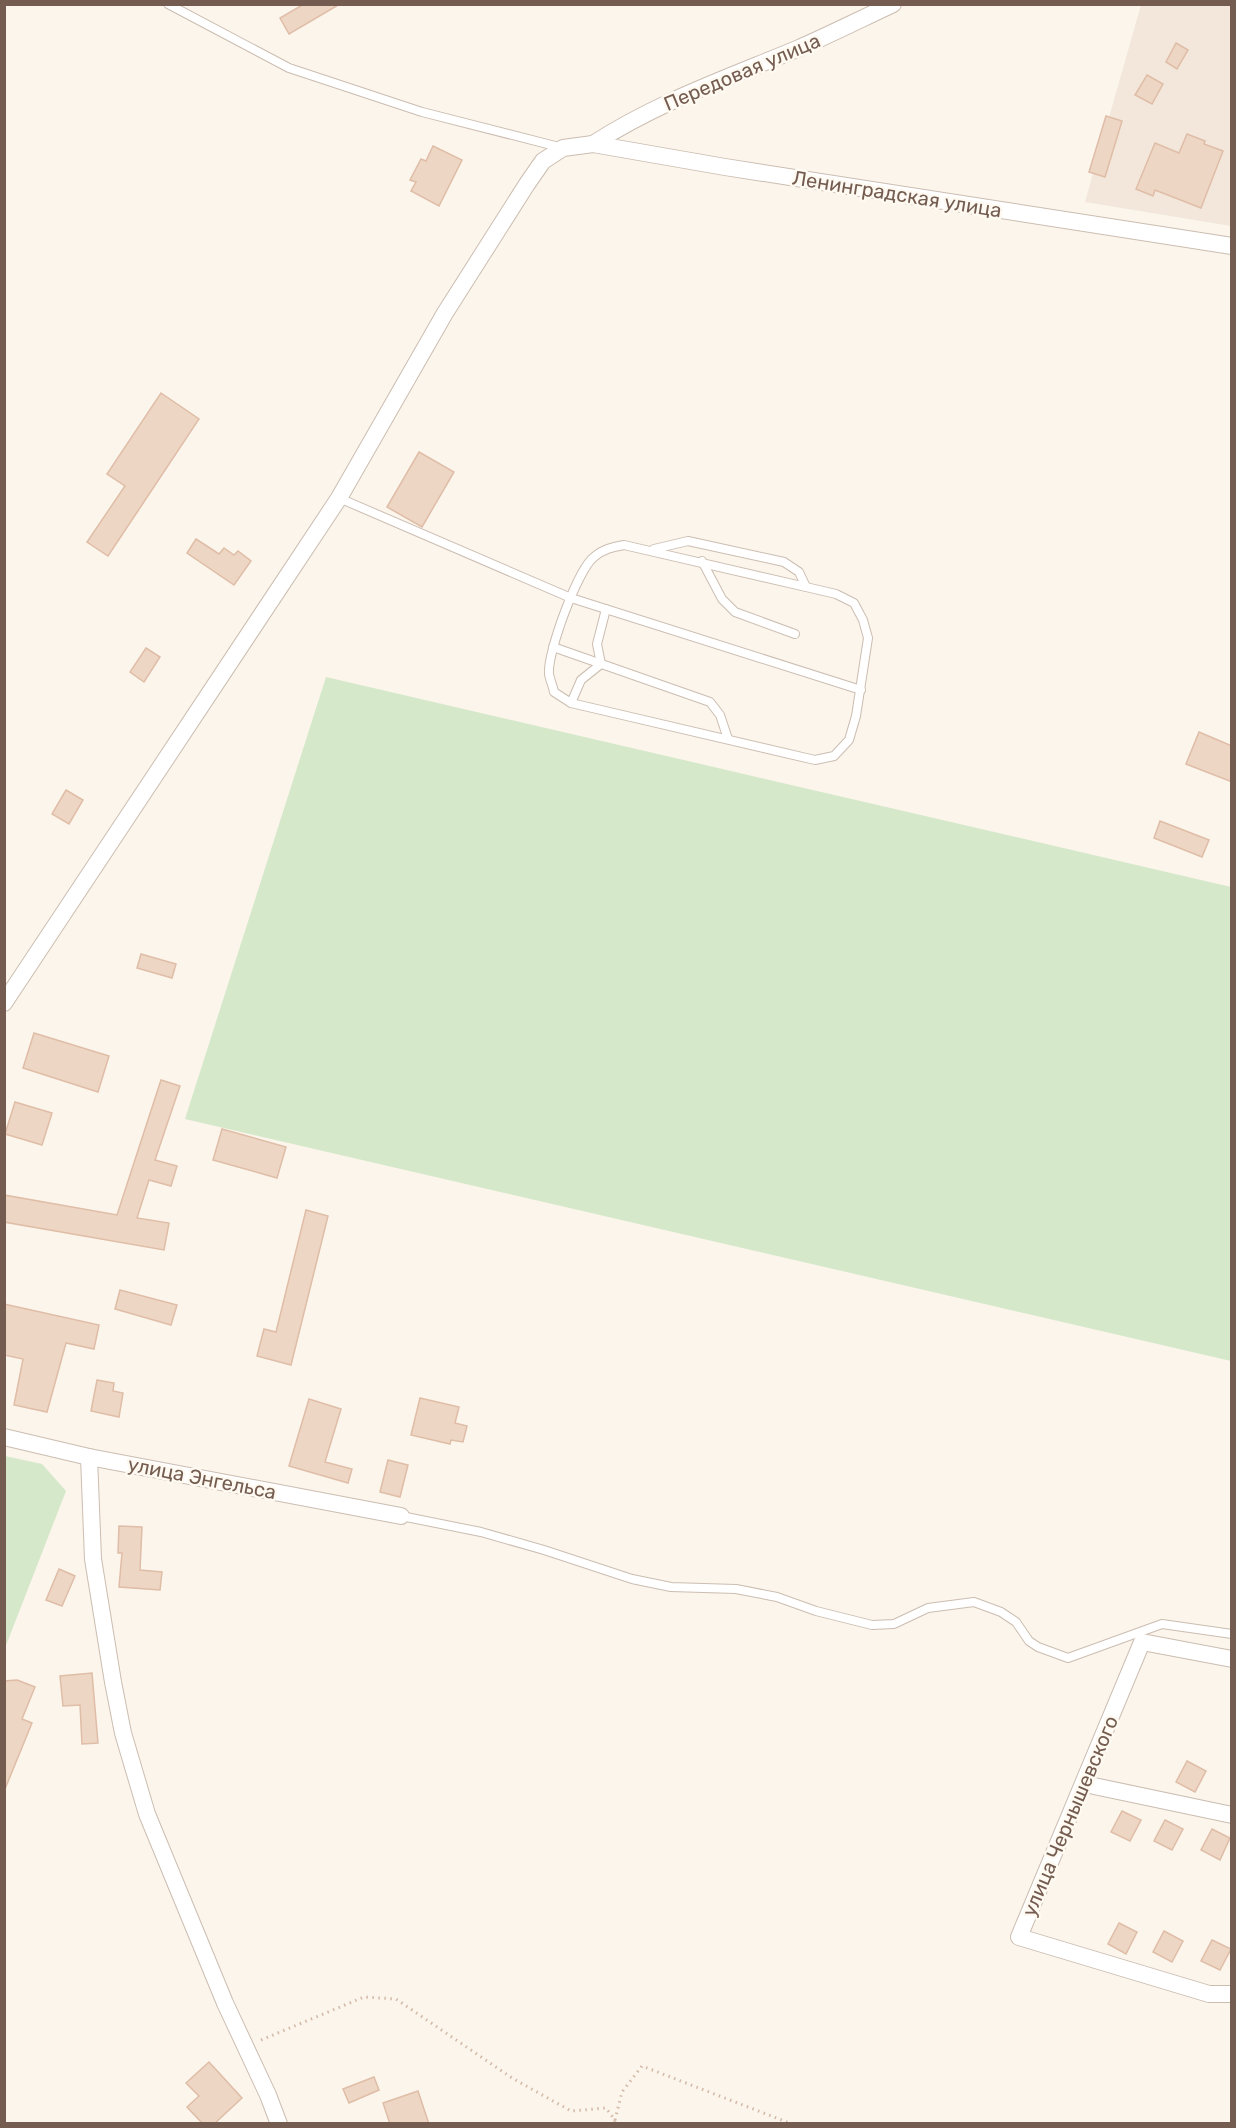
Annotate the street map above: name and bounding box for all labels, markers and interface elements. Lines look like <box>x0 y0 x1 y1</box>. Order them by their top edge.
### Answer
street label: Передовая улица <box>660 28 824 116</box>
street label: Ленинградская улица <box>791 166 1003 222</box>
street label: улица Энгельса <box>126 1452 278 1504</box>
street label: улица Чернышевского <box>1017 1712 1123 1920</box>

